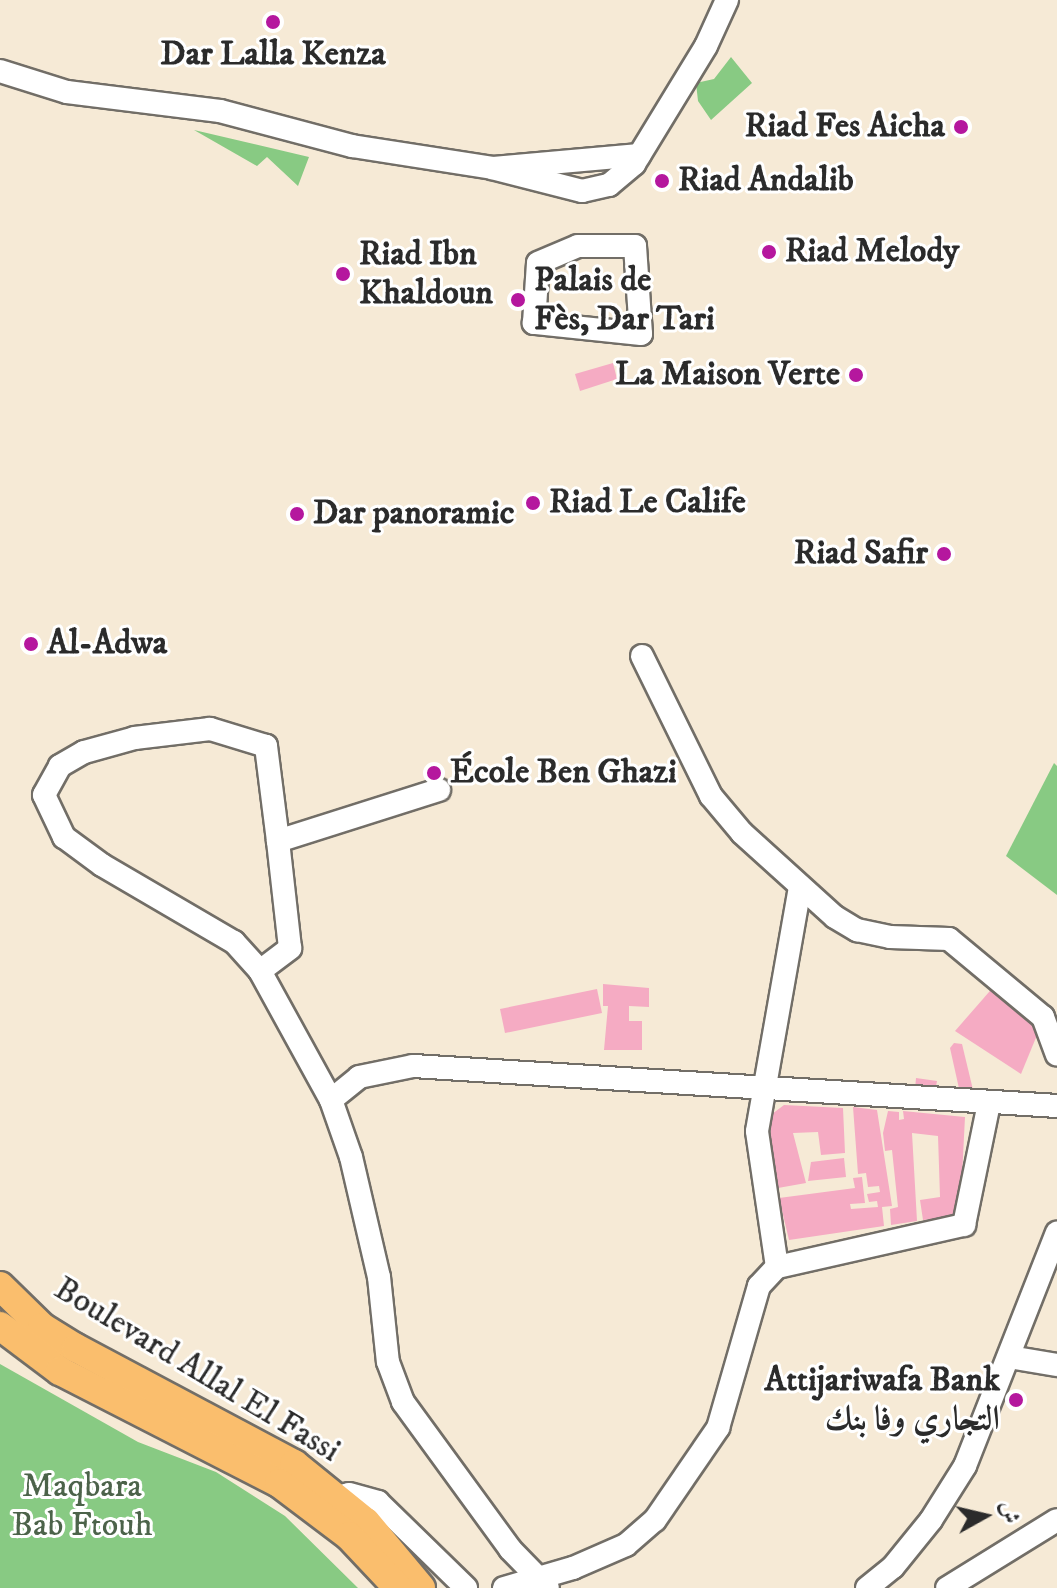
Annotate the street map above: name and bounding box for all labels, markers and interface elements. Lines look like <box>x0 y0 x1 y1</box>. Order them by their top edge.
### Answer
marker: Dar Lalla Kenza <box>264 13 282 31</box>
place label: Dar Lalla Kenza <box>160 35 386 75</box>
place label: Riad Fes Aicha <box>745 107 945 147</box>
marker: Riad Fes Aicha <box>952 118 970 136</box>
place label: Riad Andalib <box>678 161 854 201</box>
marker: Riad Andalib <box>653 172 671 190</box>
place label: Riad Melody <box>785 232 959 272</box>
place label: Riad Ibn Khaldoun <box>359 234 493 314</box>
marker: Riad Melody <box>760 243 778 261</box>
place label: Palais de Fès, Dar Tari <box>534 260 715 340</box>
marker: Riad Ibn Khaldoun <box>334 265 352 283</box>
marker: Palais de Fès, Dar Tari <box>509 291 527 309</box>
place label: La Maison Verte <box>615 355 840 395</box>
marker: La Maison Verte <box>847 366 865 384</box>
place label: Riad Le Calife <box>549 483 746 523</box>
place label: Dar panoramic <box>313 494 514 534</box>
marker: Riad Le Calife <box>524 494 542 512</box>
marker: Dar panoramic <box>288 505 306 523</box>
place label: Riad Safir <box>794 534 928 574</box>
marker: Riad Safir <box>935 545 953 563</box>
place label: Al-Adwa <box>47 624 167 664</box>
marker: Al-Adwa <box>22 635 40 653</box>
place label: École Ben Ghazi <box>450 753 677 793</box>
marker: École Ben Ghazi <box>425 764 443 782</box>
street label: Boulevard Allal El Fassi <box>47 1269 347 1471</box>
place label: Attijariwafa Bank التجاري وفا بنك <box>765 1360 1000 1440</box>
marker: Attijariwafa Bank التجاري وفا بنك <box>1007 1391 1025 1409</box>
park label: Maqbara Bab Ftouh <box>11 1466 153 1546</box>
north arrow <box>945 1476 1025 1556</box>
text: ش <box>994 1500 1024 1525</box>

